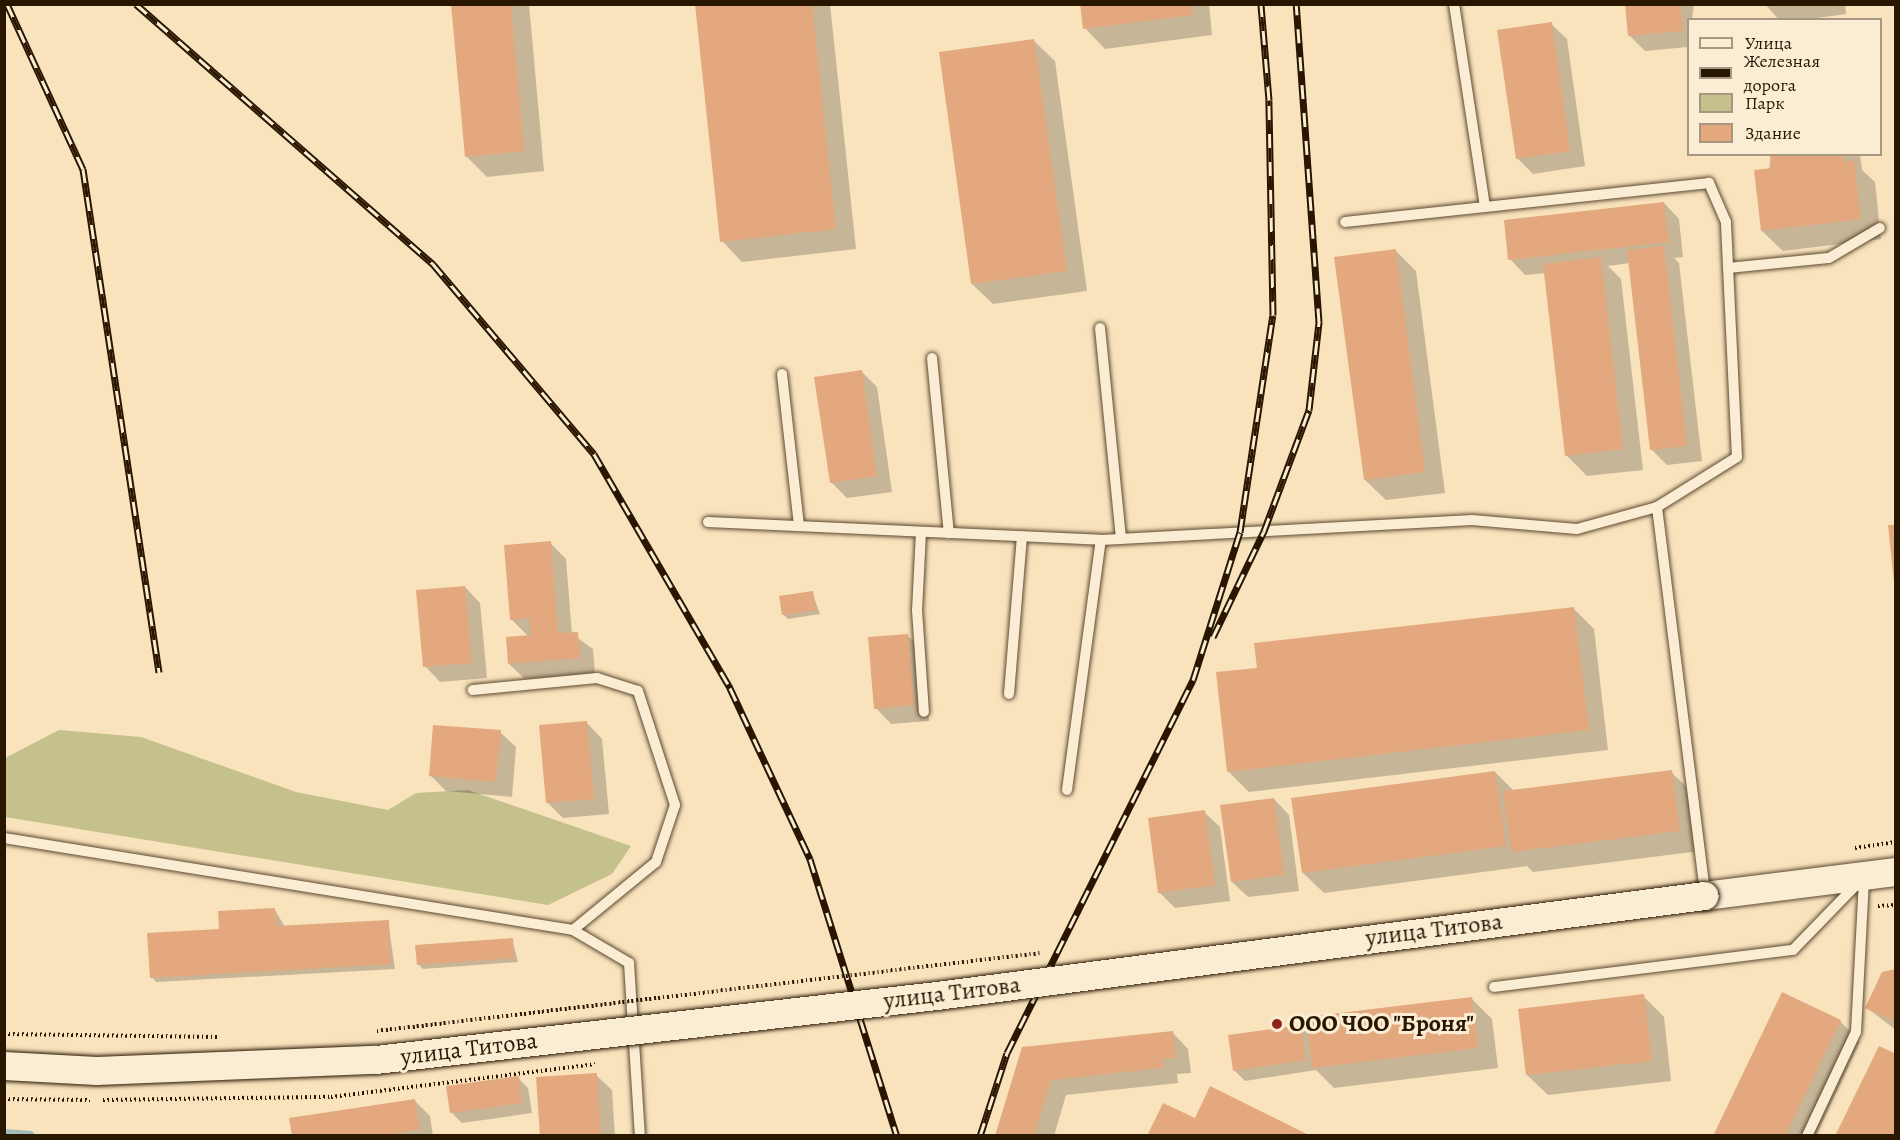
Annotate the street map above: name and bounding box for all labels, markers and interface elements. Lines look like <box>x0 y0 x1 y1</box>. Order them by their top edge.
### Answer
legend <box>1687 18 1882 156</box>
text: Улица <box>1745 31 1792 55</box>
text: Железная дорога <box>1744 49 1820 97</box>
text: Парк <box>1745 91 1785 115</box>
text: Здание <box>1745 121 1801 145</box>
street label: улица Титова <box>1364 907 1504 953</box>
street label: улица Титова <box>882 970 1022 1016</box>
place label: ООО ЧОО "Броня" <box>1289 1010 1474 1038</box>
marker: ООО ЧОО "Броня" <box>1270 1017 1284 1031</box>
street label: улица Титова <box>399 1026 539 1072</box>

